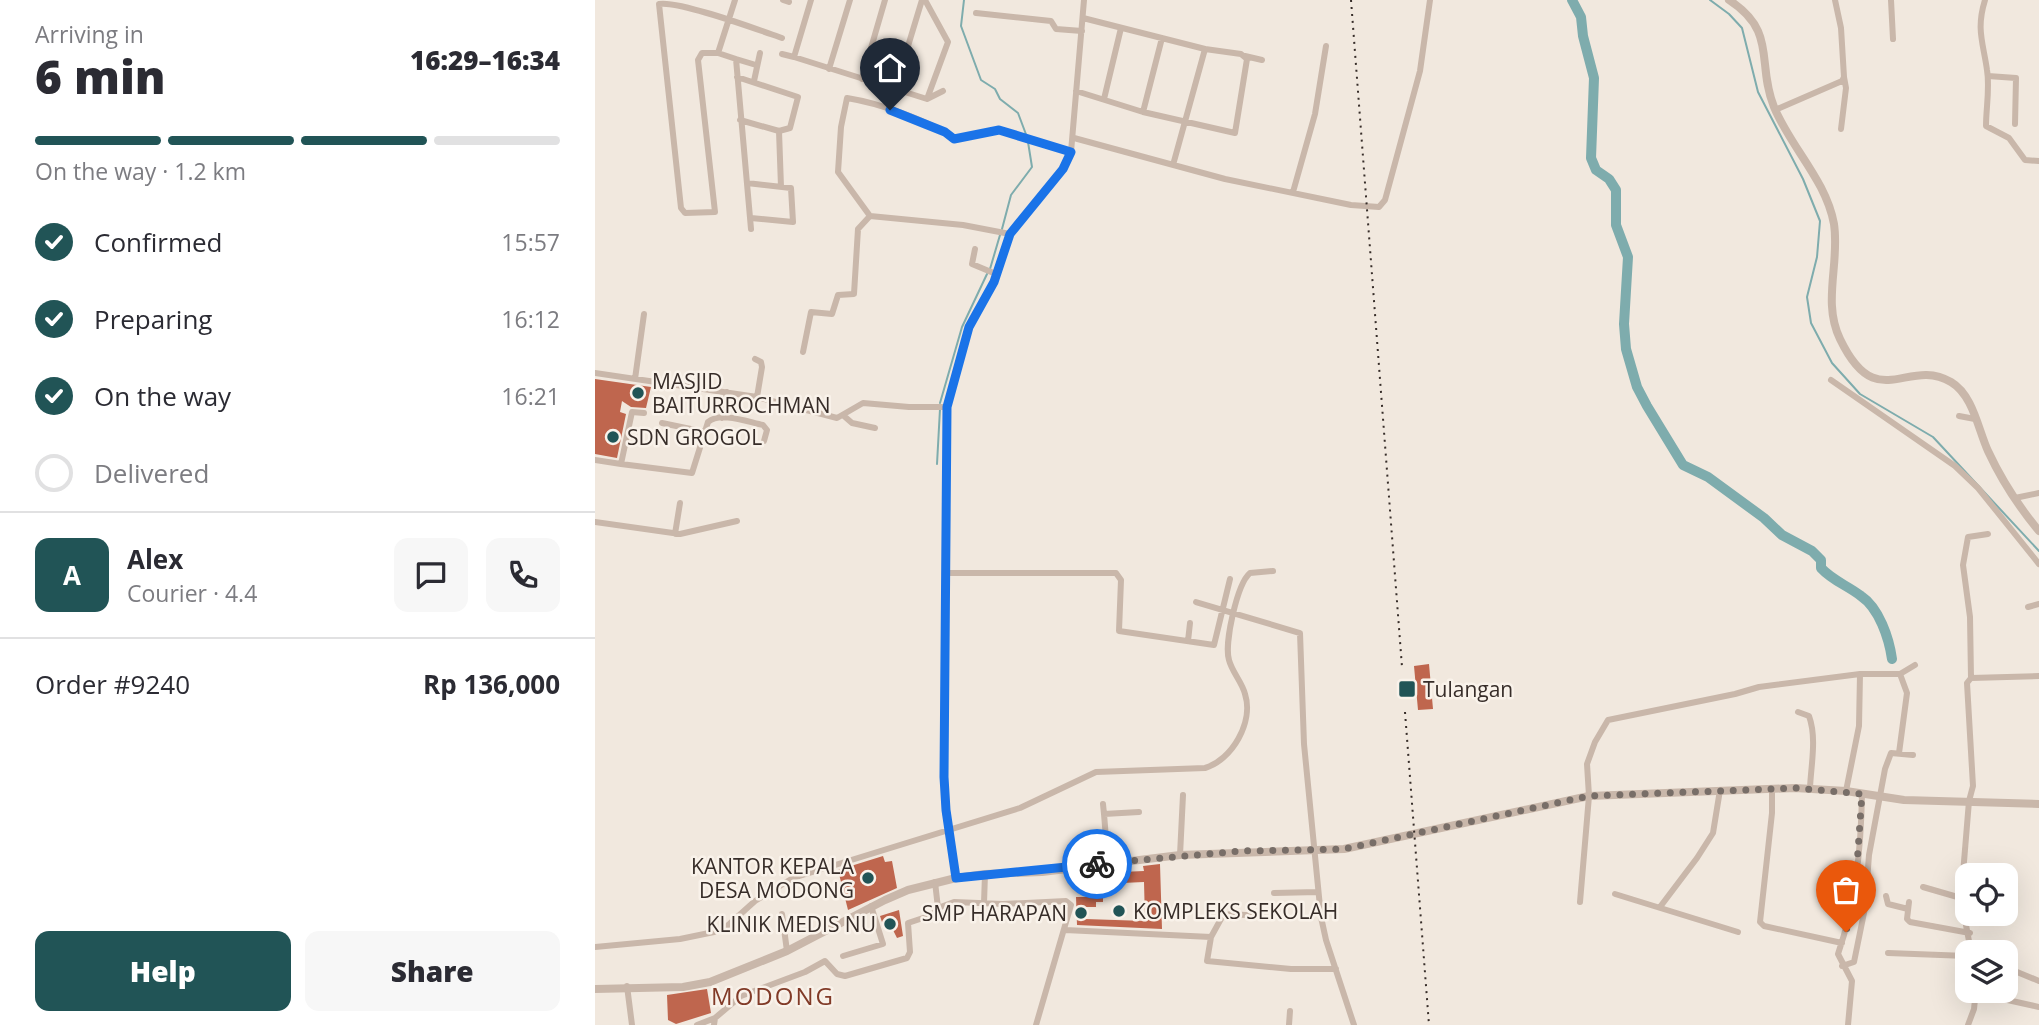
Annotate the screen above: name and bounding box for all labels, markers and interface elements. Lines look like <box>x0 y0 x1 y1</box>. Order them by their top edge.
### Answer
text: Arriving in <box>35 18 144 50</box>
pin <box>860 38 920 110</box>
text: 16:29–16:34 <box>410 42 560 78</box>
text: 6 min <box>35 45 166 107</box>
icon: home <box>871 49 909 87</box>
text: On the way · 1.2 km <box>35 155 246 187</box>
icon: check <box>35 223 73 261</box>
text: Confirmed <box>94 224 222 260</box>
text: 15:57 <box>501 226 560 258</box>
icon: check <box>35 300 73 338</box>
text: Preparing <box>94 301 212 337</box>
text: 16:12 <box>501 303 560 335</box>
place label: MASJID BAITURROCHMAN <box>652 367 831 419</box>
icon: check <box>35 377 73 415</box>
text: On the way <box>94 378 231 414</box>
text: 16:21 <box>501 380 560 412</box>
marker: MASJID BAITURROCHMAN <box>630 385 646 401</box>
place label: SDN GROGOL <box>627 423 762 451</box>
marker: SDN GROGOL <box>605 429 621 445</box>
text: Delivered <box>94 455 209 491</box>
button: chat <box>394 538 468 612</box>
button: phone <box>486 538 560 612</box>
text: Alex <box>127 541 183 577</box>
text: A <box>63 557 81 593</box>
text: Courier · 4.4 <box>127 577 257 609</box>
text: Order #9240 <box>35 666 190 702</box>
text: Rp 136,000 <box>423 666 560 702</box>
place label: Tulangan <box>1423 675 1513 703</box>
marker: Tulangan <box>1397 679 1417 699</box>
courier <box>1062 829 1132 899</box>
icon: bike <box>1078 845 1116 883</box>
place label: KANTOR KEPALA DESA MODONG <box>691 852 855 904</box>
pin <box>1816 860 1876 932</box>
map controls <box>1955 863 2018 1003</box>
button: locate <box>1955 863 2018 926</box>
marker: KANTOR KEPALA DESA MODONG <box>860 870 876 886</box>
icon: bag <box>1827 871 1865 909</box>
place label: KOMPLEKS SEKOLAH <box>1133 897 1338 925</box>
place label: SMP HARAPAN <box>922 899 1067 927</box>
marker: KOMPLEKS SEKOLAH <box>1111 903 1127 919</box>
marker: SMP HARAPAN <box>1073 905 1089 921</box>
place label: KLINIK MEDIS NU <box>707 910 876 938</box>
marker: KLINIK MEDIS NU <box>882 916 898 932</box>
button: Help <box>35 931 291 1011</box>
button: Share <box>305 931 560 1011</box>
button: layers <box>1955 940 2018 1003</box>
district label: MODONG <box>711 979 835 1012</box>

